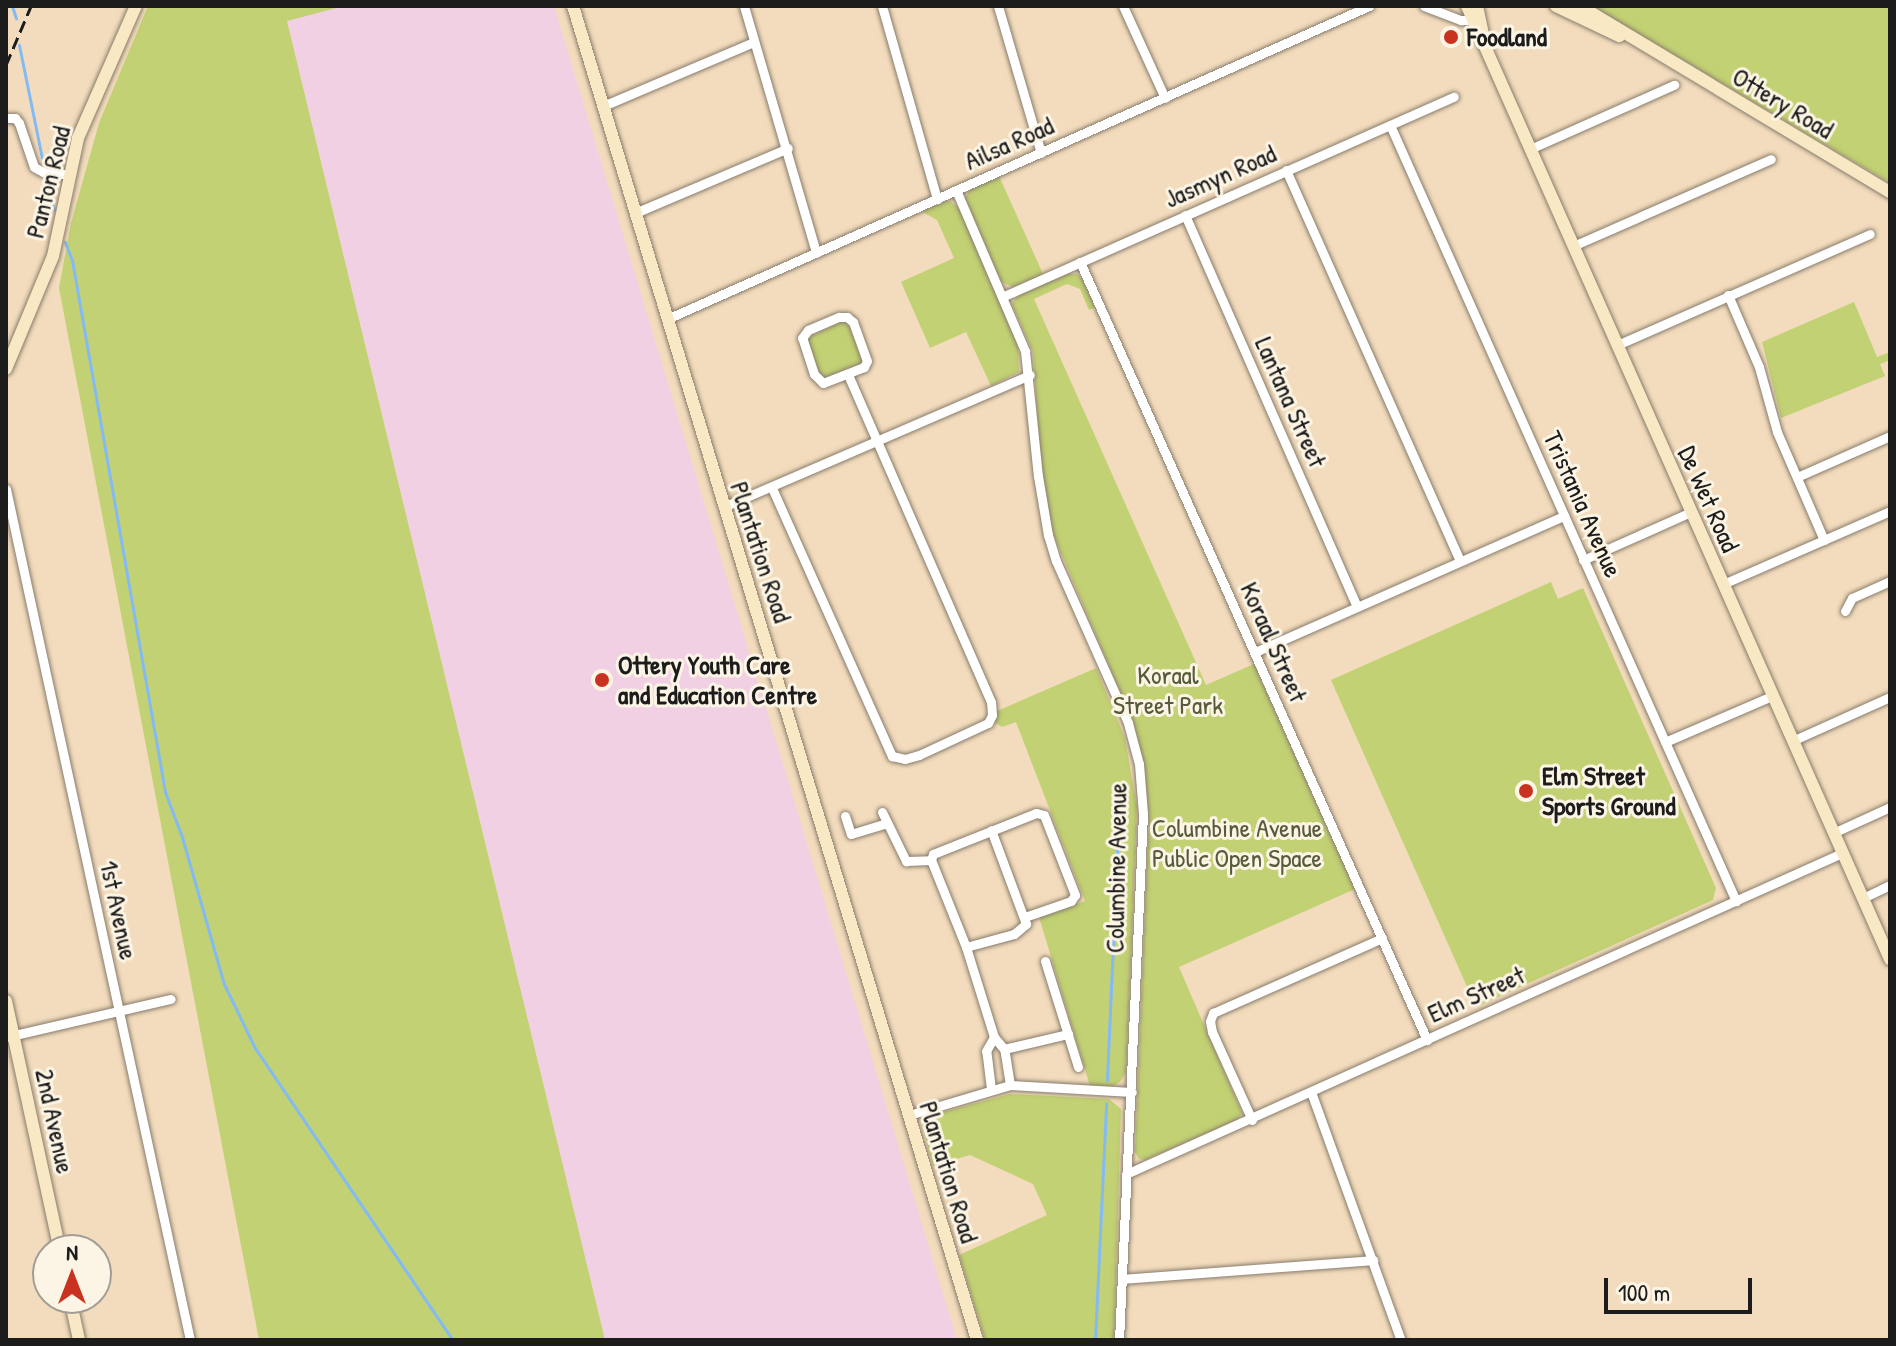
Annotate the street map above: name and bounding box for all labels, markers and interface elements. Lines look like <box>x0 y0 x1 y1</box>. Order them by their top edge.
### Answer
place label: Foodland <box>1467 21 1547 53</box>
marker: Foodland <box>1442 28 1460 46</box>
street label: Ottery Road <box>1727 61 1839 145</box>
street label: Ailsa Road <box>960 110 1058 176</box>
street label: Panton Road <box>19 123 77 241</box>
street label: Jasmyn Road <box>1159 138 1281 214</box>
street label: Lantana Street <box>1248 332 1334 472</box>
street label: Tristania Avenue <box>1537 426 1629 582</box>
street label: De Wet Road <box>1672 441 1746 557</box>
street label: Plantation Road <box>724 478 798 626</box>
street label: Koraal Street <box>1234 577 1314 707</box>
place label: Ottery Youth Care and Education Centre <box>618 649 817 710</box>
park label: Koraal Street Park <box>1113 659 1223 720</box>
marker: Ottery Youth Care and Education Centre <box>593 671 611 689</box>
place label: Elm Street Sports Ground <box>1542 760 1676 822</box>
marker: Elm Street Sports Ground <box>1517 782 1535 800</box>
street label: Columbine Avenue <box>1099 783 1133 953</box>
park label: Columbine Avenue Public Open Space <box>1152 812 1322 874</box>
street label: 1st Avenue <box>93 858 145 962</box>
street label: Elm Street <box>1423 959 1529 1029</box>
street label: 2nd Avenue <box>29 1066 81 1176</box>
street label: Plantation Road <box>913 1098 985 1246</box>
north arrow <box>32 1234 112 1314</box>
text: N <box>66 1237 78 1267</box>
scale bar <box>1608 1262 1756 1312</box>
text: 100 m <box>1618 1276 1670 1308</box>

